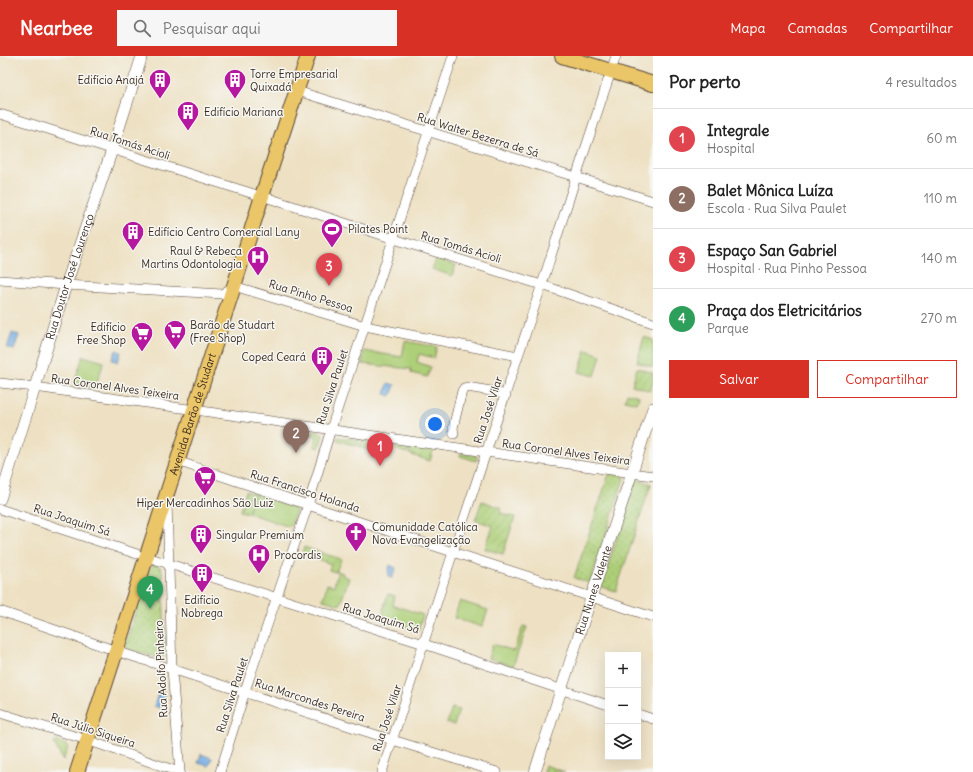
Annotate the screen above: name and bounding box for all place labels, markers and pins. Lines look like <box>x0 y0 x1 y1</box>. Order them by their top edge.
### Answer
building icon: Edifício Anajá <box>147 67 173 100</box>
building icon: Torre Empresarial Quixadá <box>222 67 248 100</box>
place label: Torre Empresarial Quixadá <box>250 67 338 94</box>
place label: Edifício Anajá <box>77 73 144 87</box>
building icon: Edifício Mariana <box>175 99 201 132</box>
place label: Edifício Mariana <box>204 105 283 119</box>
sports icon: Pilates Point <box>319 216 345 249</box>
building icon: Edifício Centro Comercial Lany <box>120 219 146 252</box>
place label: Pilates Point <box>348 222 408 236</box>
place label: Edifício Centro Comercial Lany <box>148 225 300 239</box>
place label: Raul & Rebeca Martins Odontologia <box>141 244 242 271</box>
hospital icon: Raul & Rebeca Martins Odontologia <box>245 244 271 277</box>
pin: 3 <box>316 253 342 286</box>
supermarket icon: Barão de Studart (Free Shop) <box>162 318 188 351</box>
place label: Barão de Studart (Free Shop) <box>190 318 275 345</box>
place label: Edifício Free Shop <box>77 320 126 347</box>
supermarket icon: Edifício Free Shop <box>129 320 155 353</box>
building icon: Coped Ceará <box>309 344 335 377</box>
place label: Coped Ceará <box>242 350 306 364</box>
pin: 2 <box>283 420 309 453</box>
pin: 1 <box>367 433 393 466</box>
supermarket icon: Hiper Mercadinhos São Luiz <box>192 464 218 497</box>
place label: Hiper Mercadinhos São Luiz <box>136 496 274 510</box>
church icon: Comunidade Católica Nova Evangelização <box>343 520 369 553</box>
place label: Comunidade Católica Nova Evangelização <box>372 520 478 547</box>
building icon: Singular Premium <box>188 522 214 555</box>
place label: Singular Premium <box>216 528 305 542</box>
hospital icon: Procordis <box>246 542 272 575</box>
place label: Procordis <box>274 548 321 562</box>
building icon: Edifício Nobrega <box>189 561 215 594</box>
pin: 4 <box>137 576 163 609</box>
place label: Edifício Nobrega <box>181 593 223 620</box>

